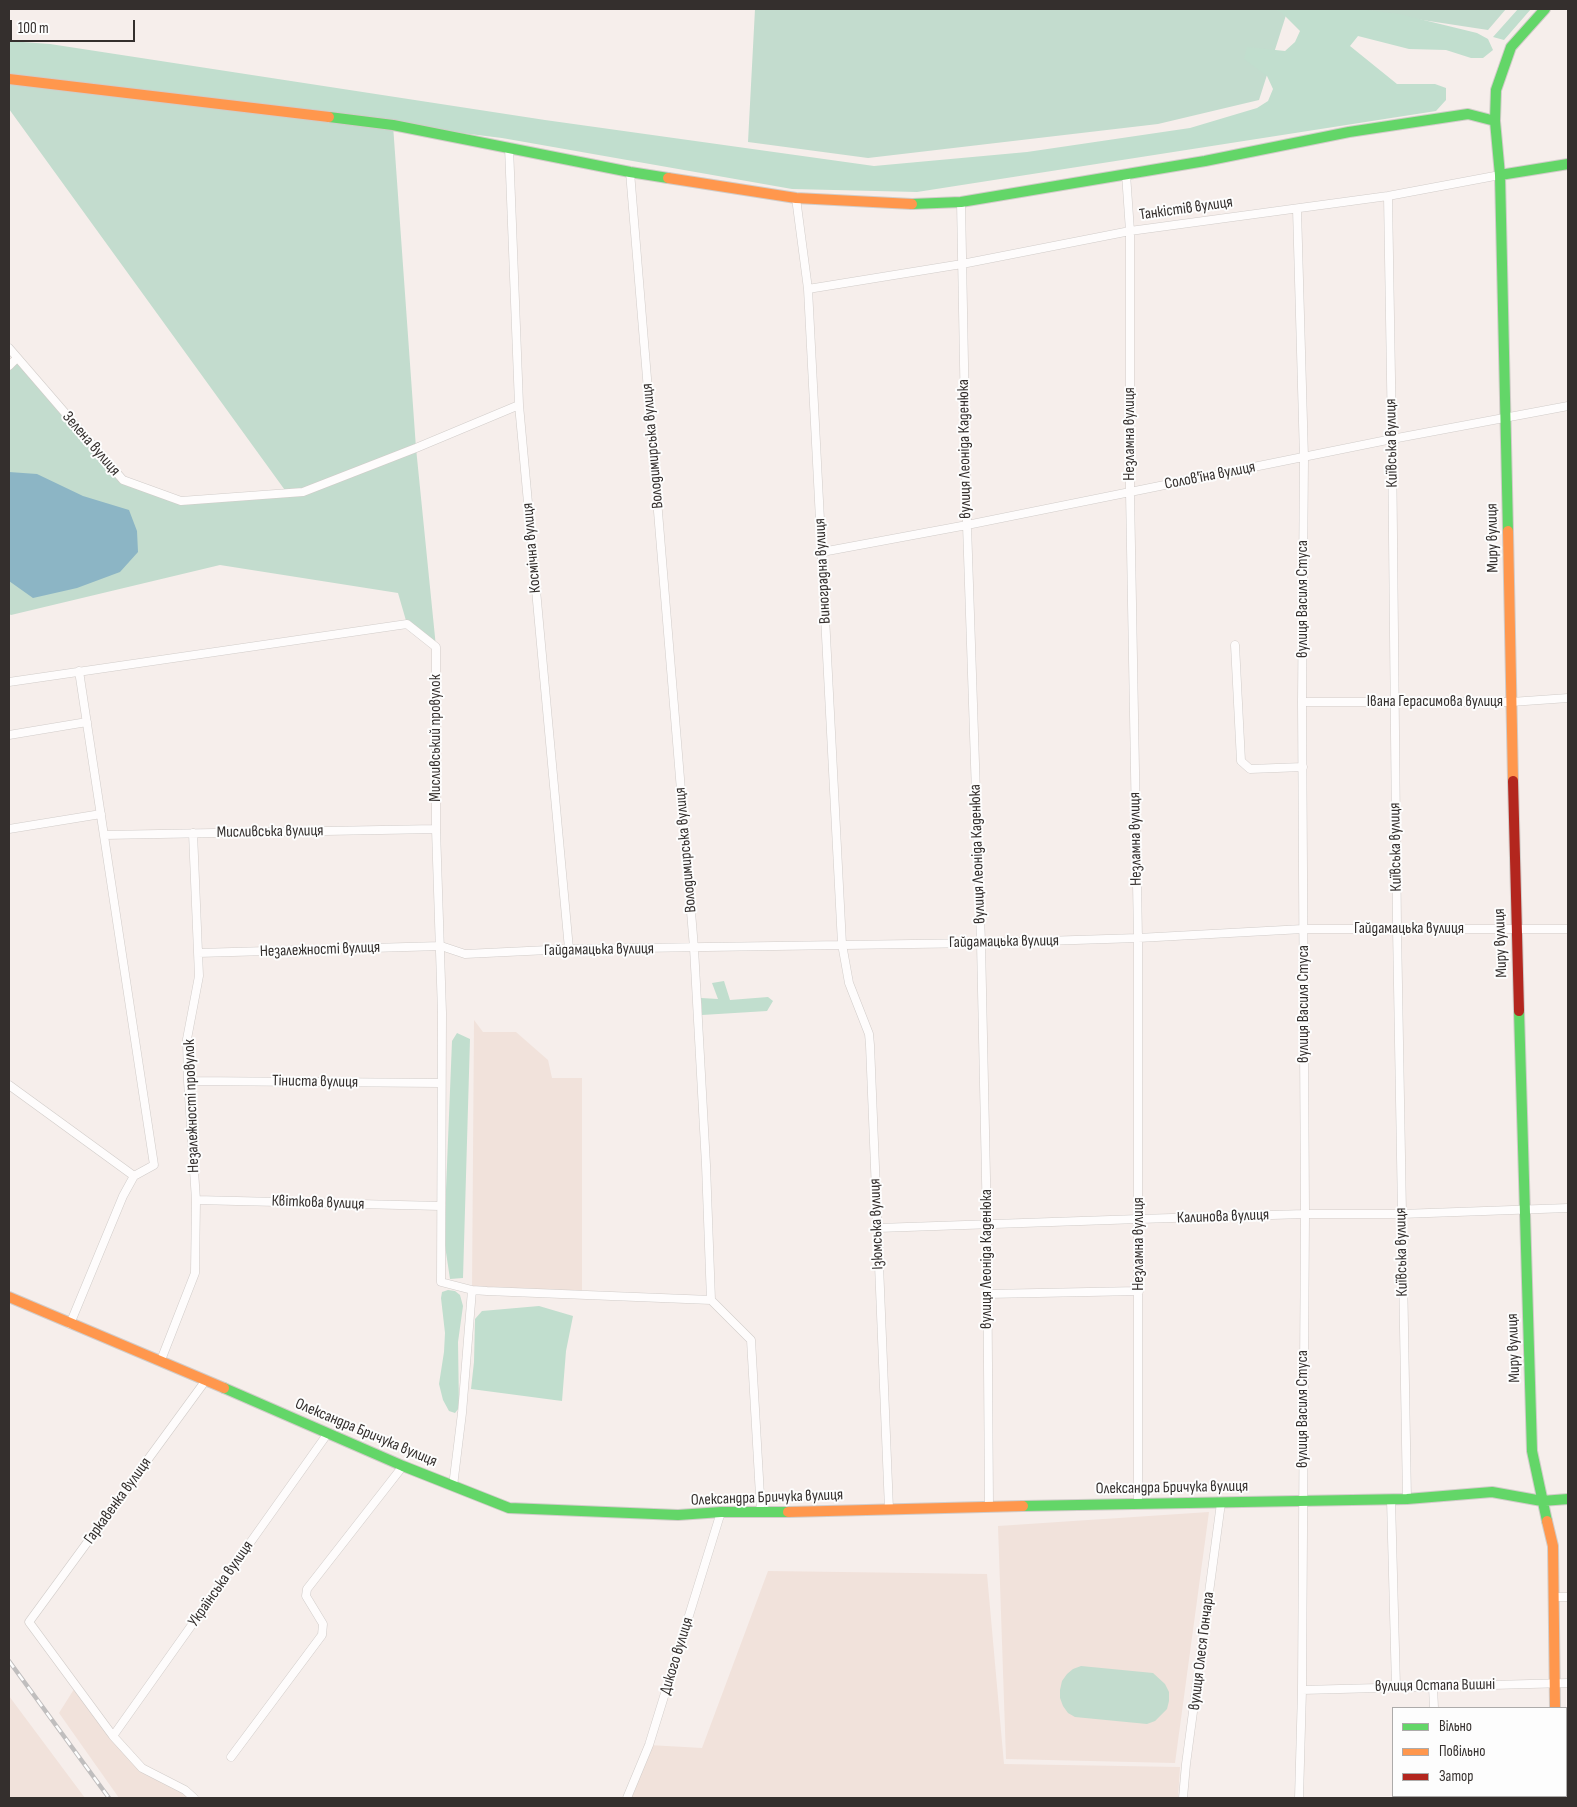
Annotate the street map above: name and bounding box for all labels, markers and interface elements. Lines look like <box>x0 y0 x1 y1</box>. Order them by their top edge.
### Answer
scale bar <box>12 10 138 42</box>
text: 100 m <box>18 19 49 38</box>
street label: Танкістів вулиця <box>1138 193 1234 225</box>
street label: вулиця Леоніда Каденюка <box>954 379 976 519</box>
street label: Володимирська вулиця <box>638 382 668 510</box>
street label: Незламна вулиця <box>1120 387 1140 481</box>
street label: Київська вулиця <box>1382 398 1402 488</box>
street label: Зелена вулиця <box>58 408 124 480</box>
street label: Солов'їна вулиця <box>1163 458 1257 494</box>
street label: Космічна вулиця <box>518 502 546 594</box>
street label: Миру вулиця <box>1483 503 1503 573</box>
street label: Виноградна вулиця <box>811 518 835 624</box>
street label: вулиця Василя Стуса <box>1293 540 1313 658</box>
street label: Мисливський провулок <box>426 674 446 802</box>
street label: Івана Герасимова вулиця <box>1367 692 1503 712</box>
street label: вулиця Леоніда Каденюка <box>966 784 990 924</box>
street label: Володимирська вулиця <box>671 786 701 914</box>
street label: Незламна вулиця <box>1126 792 1146 886</box>
street label: Київська вулиця <box>1386 802 1406 892</box>
street label: Мисливська вулиця <box>216 821 324 843</box>
street label: Миру вулиця <box>1490 908 1512 978</box>
street label: Гайдамацька вулиця <box>1354 919 1464 939</box>
street label: Гайдамацька вулиця <box>949 931 1059 953</box>
street label: Незалежності вулиця <box>259 938 381 962</box>
street label: Гайдамацька вулиця <box>544 939 654 961</box>
street label: вулиця Василя Стуса <box>1294 945 1314 1063</box>
street label: Незалежності провулок <box>180 1039 204 1173</box>
street label: Тіниста вулиця <box>272 1072 358 1092</box>
street label: Ізюмська вулиця <box>866 1178 888 1270</box>
street label: вулиця Леоніда Каденюка <box>977 1189 997 1329</box>
street label: Квіткова вулиця <box>271 1192 365 1214</box>
street label: Незламна вулиця <box>1129 1197 1149 1291</box>
street label: Калинова вулиця <box>1177 1206 1269 1228</box>
street label: Київська вулиця <box>1392 1207 1412 1297</box>
street label: Миру вулиця <box>1503 1313 1525 1383</box>
street label: вулиця Василя Стуса <box>1293 1350 1313 1468</box>
street label: Олександра Бричука вулиця <box>292 1394 440 1472</box>
street label: Гаркавенка вулиця <box>80 1454 156 1548</box>
street label: Олександра Бричука вулиця <box>1096 1477 1248 1499</box>
street label: Олександра Бричука вулиця <box>690 1486 844 1510</box>
street label: Українська вулиця <box>184 1537 258 1631</box>
street label: вулиця Олеся Гончара <box>1185 1591 1219 1711</box>
street label: Дикого вулиця <box>656 1615 698 1697</box>
street label: вулиця Остапа Вишні <box>1375 1675 1495 1697</box>
legend <box>1392 1707 1567 1797</box>
text: Вільно <box>1439 1717 1472 1736</box>
text: Повільно <box>1439 1742 1485 1761</box>
text: Затор <box>1439 1767 1473 1786</box>

